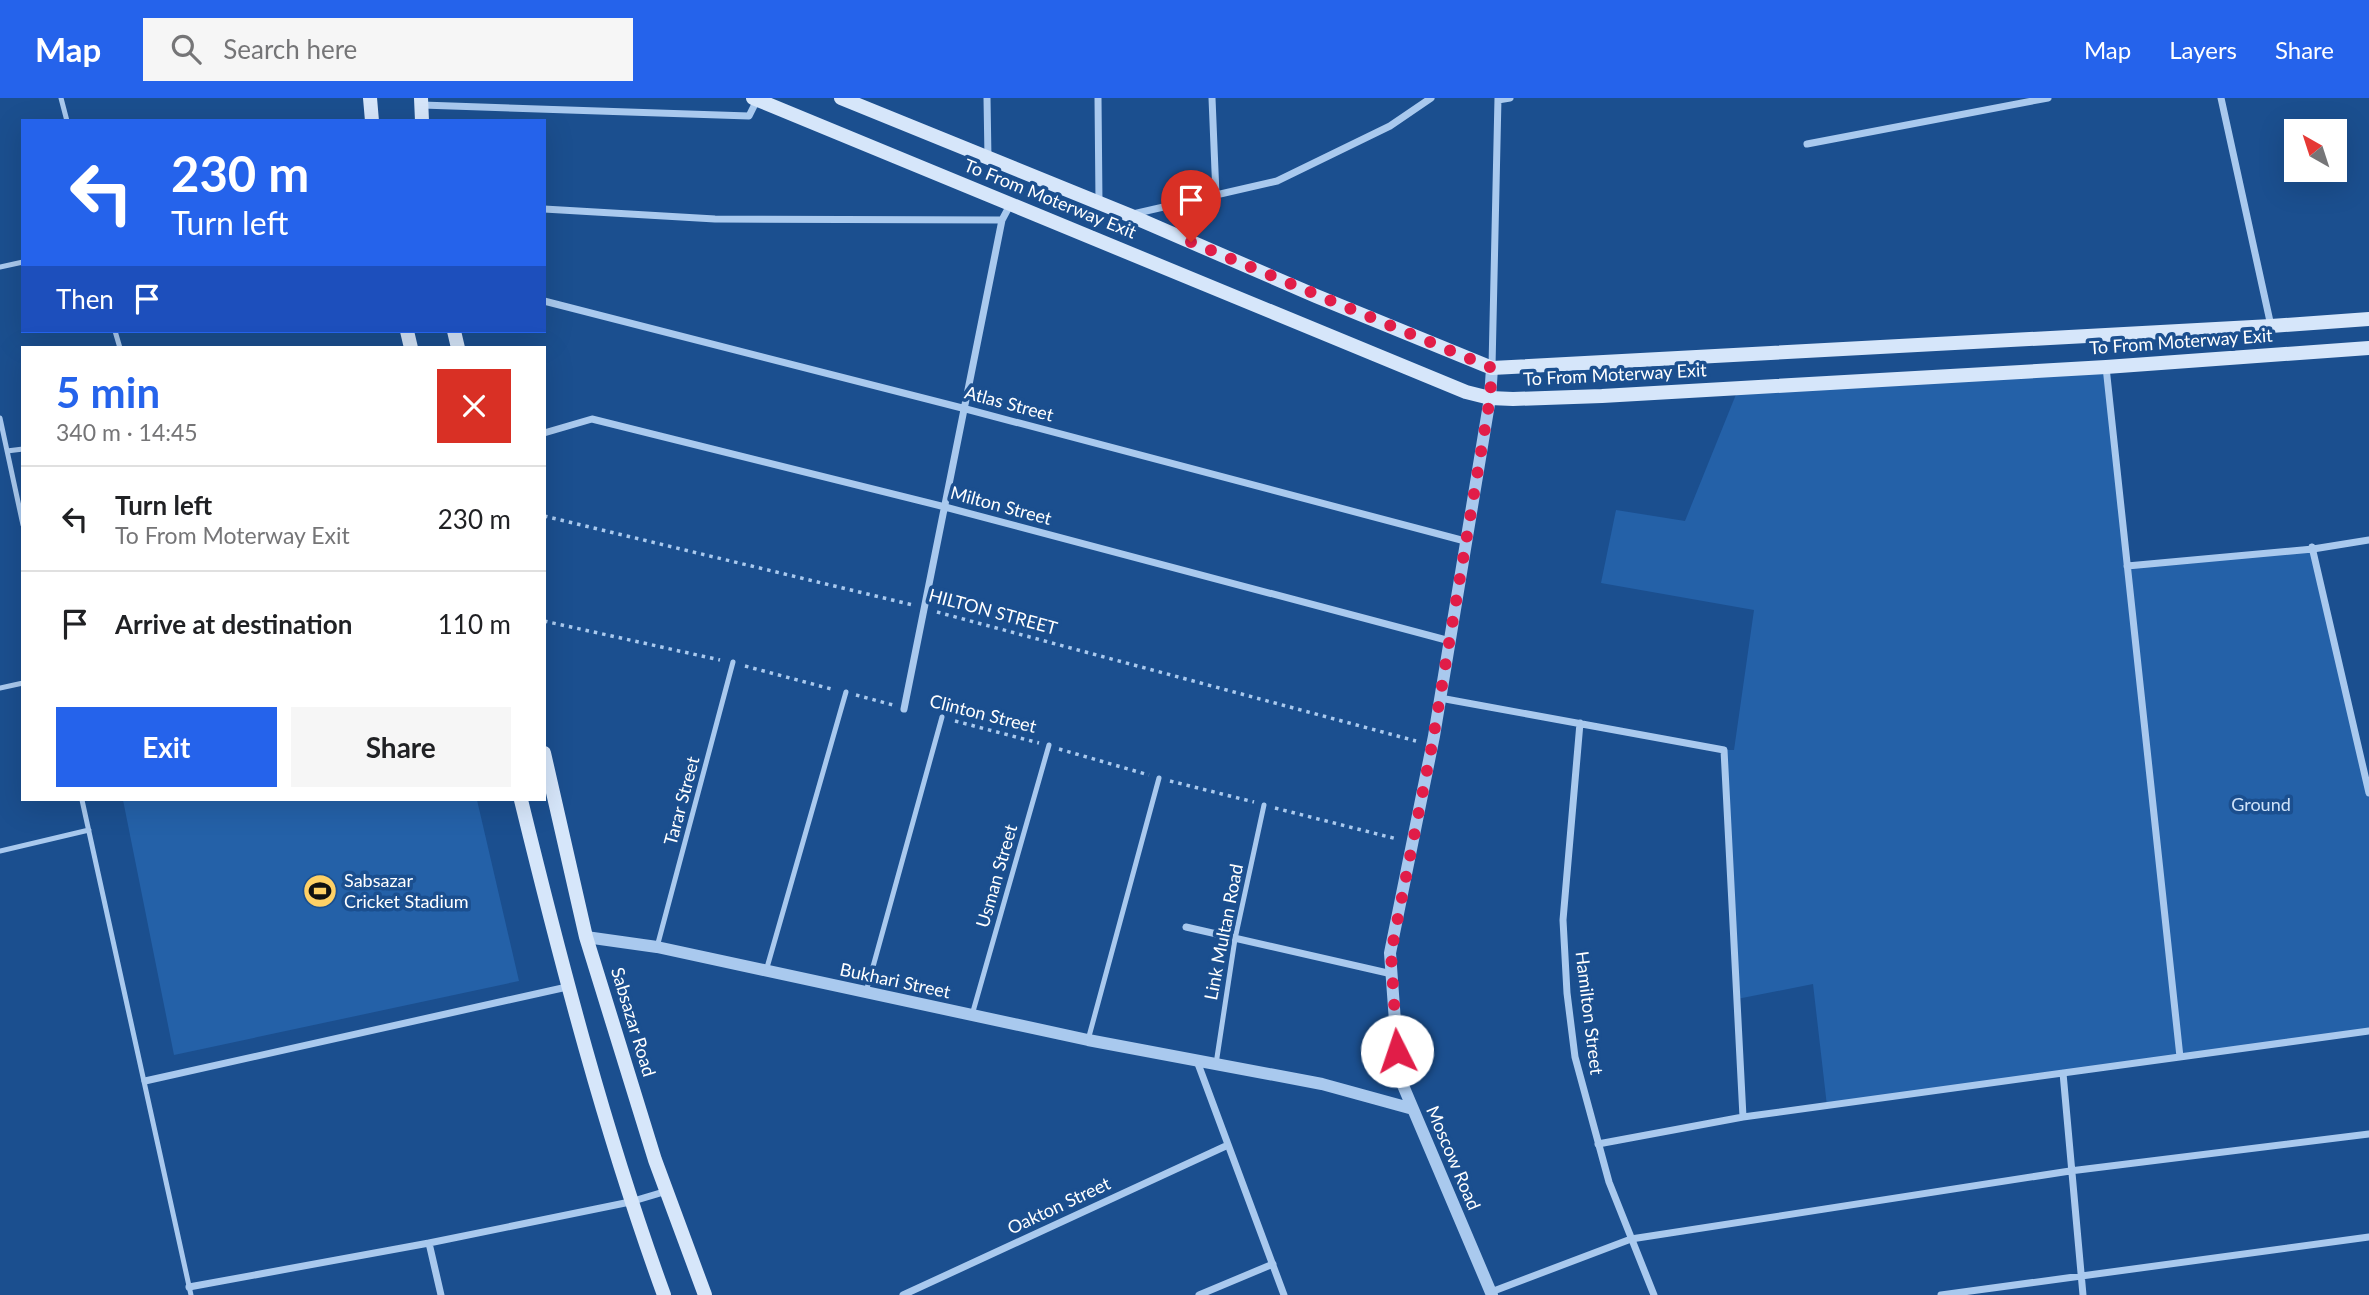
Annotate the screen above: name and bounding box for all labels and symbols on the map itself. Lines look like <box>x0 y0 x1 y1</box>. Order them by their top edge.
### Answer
north arrow <box>2284 119 2347 182</box>
street label: To From Moterway Exit <box>961 153 1140 243</box>
pin <box>1161 170 1221 242</box>
street label: To From Moterway Exit <box>2089 324 2274 358</box>
street label: To From Moterway Exit <box>1523 358 1708 390</box>
street label: Atlas Street <box>962 381 1057 426</box>
street label: Milton Street <box>948 481 1055 529</box>
street label: HILTON STREET <box>927 583 1060 639</box>
street label: Clinton Street <box>928 689 1039 737</box>
street label: Tarar Street <box>659 753 704 848</box>
park label: Ground <box>2231 793 2291 815</box>
street label: Usman Street <box>971 821 1021 930</box>
street label: Link Multan Road <box>1199 862 1247 1002</box>
place label: Sabsazar Cricket Stadium <box>344 869 469 912</box>
sports icon: Sabsazar Cricket Stadium <box>301 872 339 910</box>
street label: Hamilton Street <box>1571 950 1609 1077</box>
street label: Bukhari Street <box>838 958 953 1003</box>
street label: Sabsazar Road <box>607 964 661 1079</box>
position arrow <box>1360 1014 1434 1088</box>
street label: Moscow Road <box>1422 1102 1486 1213</box>
street label: Oakton Street <box>1004 1171 1114 1239</box>

